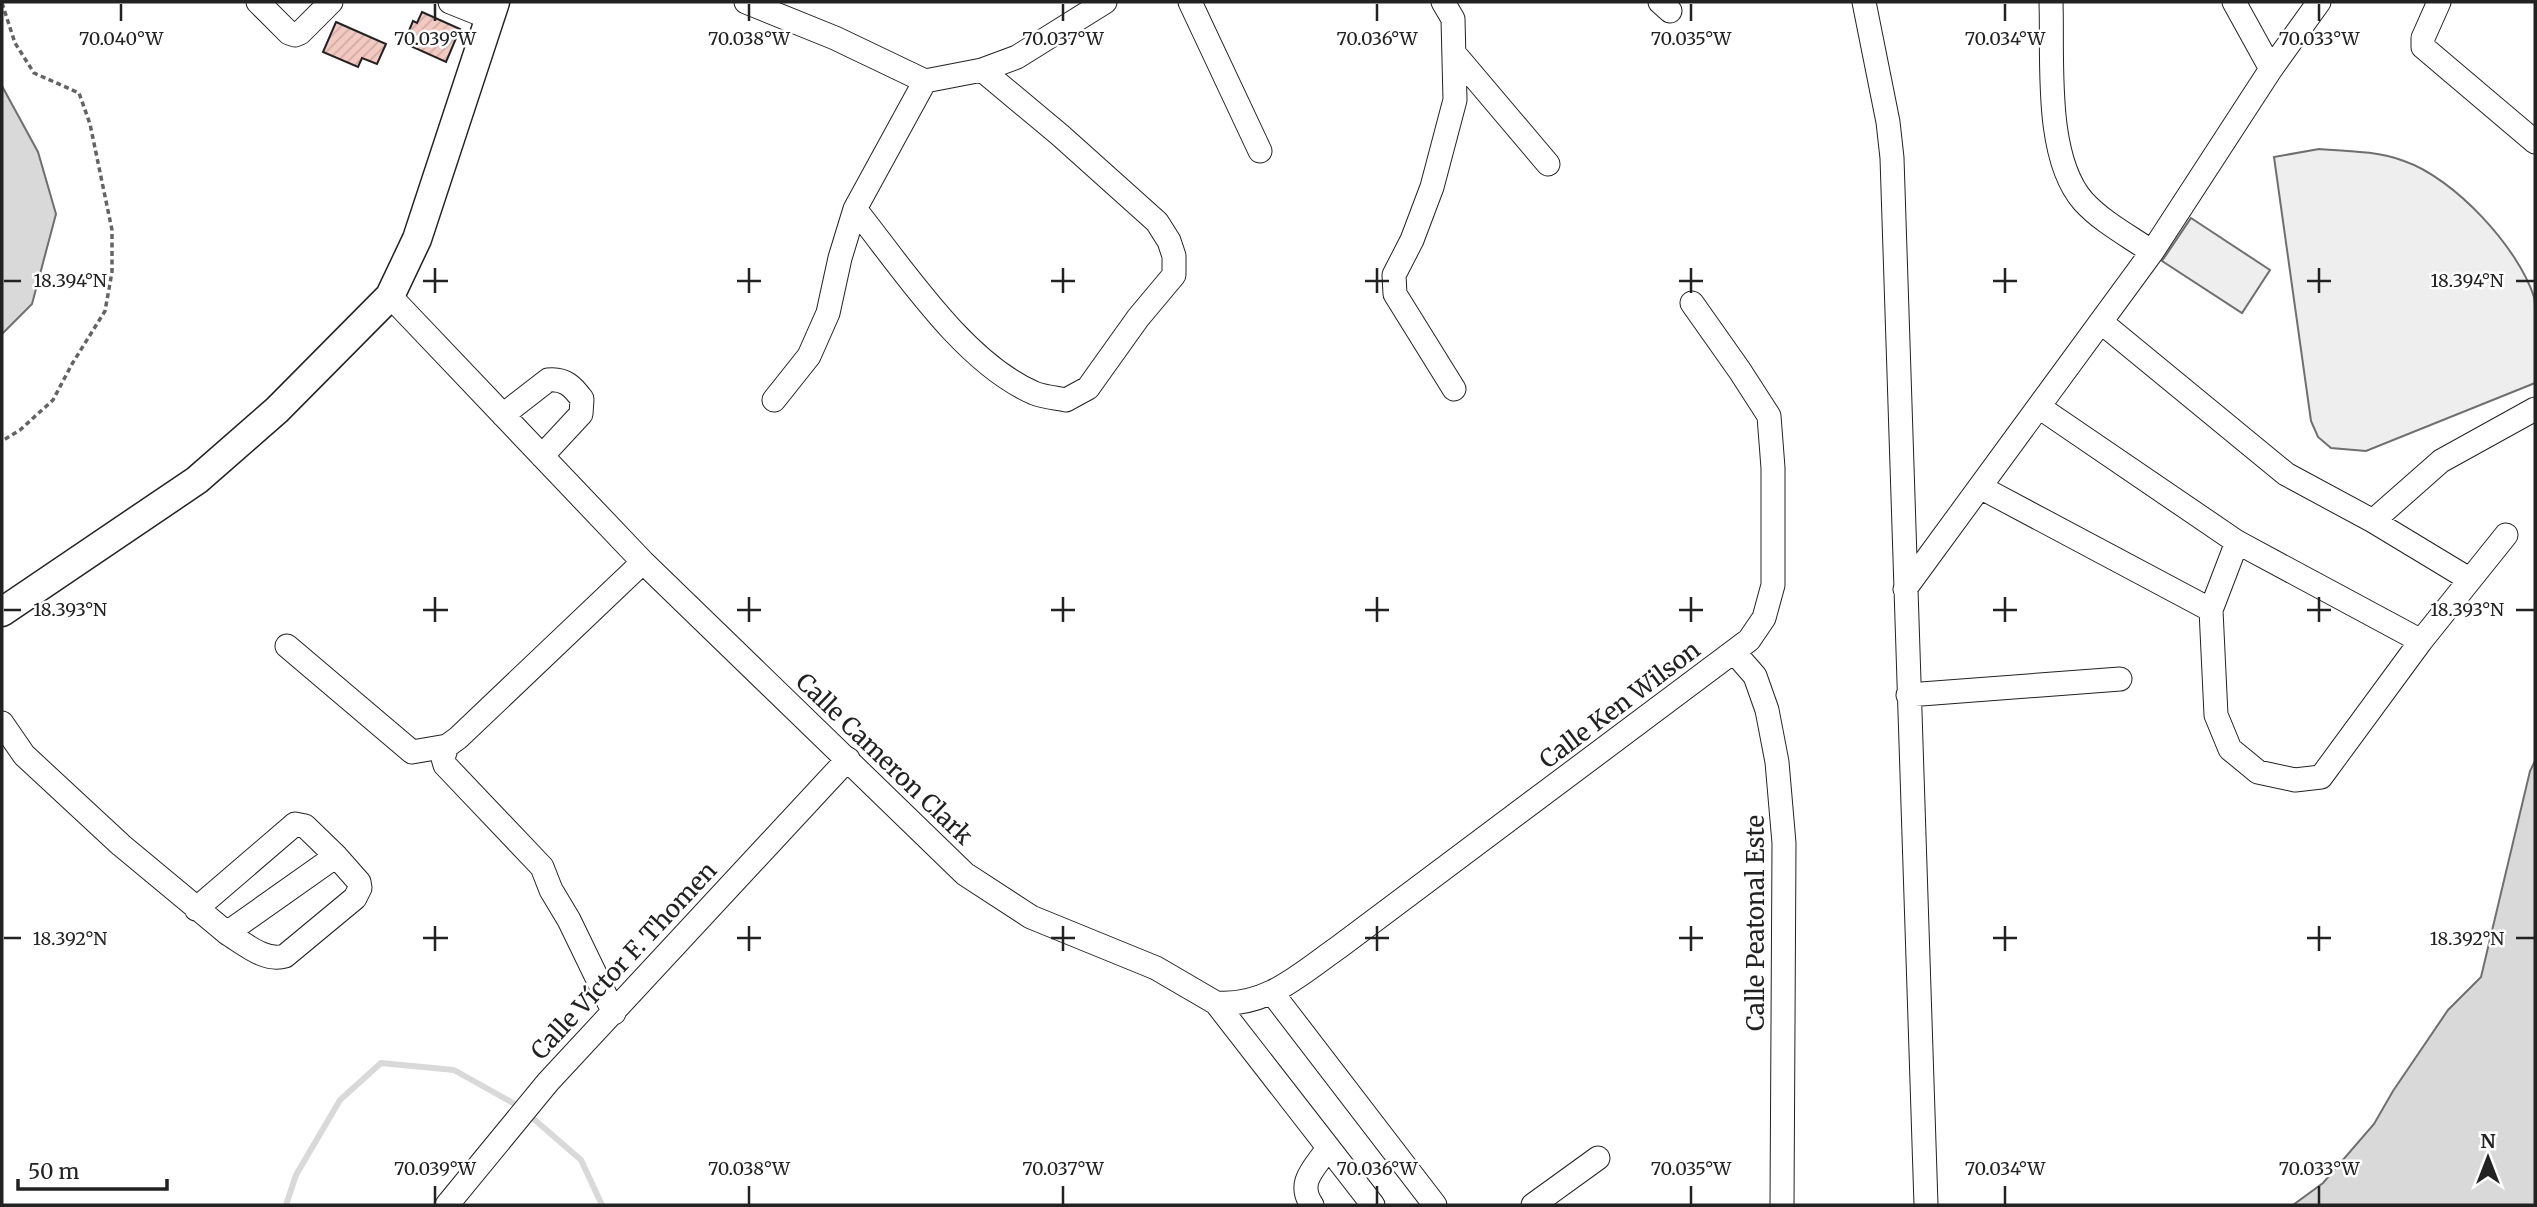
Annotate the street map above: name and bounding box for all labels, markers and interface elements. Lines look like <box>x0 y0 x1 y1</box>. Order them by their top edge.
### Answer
text: 70.040°W <box>79 27 164 50</box>
text: 70.039°W <box>394 27 477 50</box>
text: 70.038°W <box>708 27 791 50</box>
text: 70.037°W <box>1022 27 1105 50</box>
text: 70.036°W <box>1337 27 1419 50</box>
text: 70.035°W <box>1651 27 1732 50</box>
text: 70.034°W <box>1965 27 2046 50</box>
text: 70.033°W <box>2279 27 2360 50</box>
text: 18.394°N <box>33 269 107 292</box>
text: 18.394°N <box>2430 269 2504 292</box>
text: 18.393°N <box>33 598 107 621</box>
text: 18.393°N <box>2430 598 2504 621</box>
street label: Calle Ken Wilson <box>1533 634 1706 775</box>
street label: Calle Cameron Clark <box>789 666 980 852</box>
street label: Calle Peatonal Este <box>1740 815 1771 1031</box>
street label: Calle Víctor F. Thomen <box>524 855 723 1066</box>
text: 18.392°N <box>33 927 107 950</box>
text: 18.392°N <box>2430 927 2504 950</box>
north arrow <box>2453 1123 2523 1193</box>
text: N <box>2480 1129 2496 1153</box>
scale bar <box>18 1148 166 1192</box>
text: 70.039°W <box>394 1157 477 1180</box>
text: 70.038°W <box>708 1157 791 1180</box>
text: 70.037°W <box>1022 1157 1105 1180</box>
text: 70.036°W <box>1337 1157 1419 1180</box>
text: 70.035°W <box>1651 1157 1732 1180</box>
text: 70.034°W <box>1965 1157 2046 1180</box>
text: 70.033°W <box>2279 1157 2360 1180</box>
text: 50 m <box>28 1158 79 1185</box>

